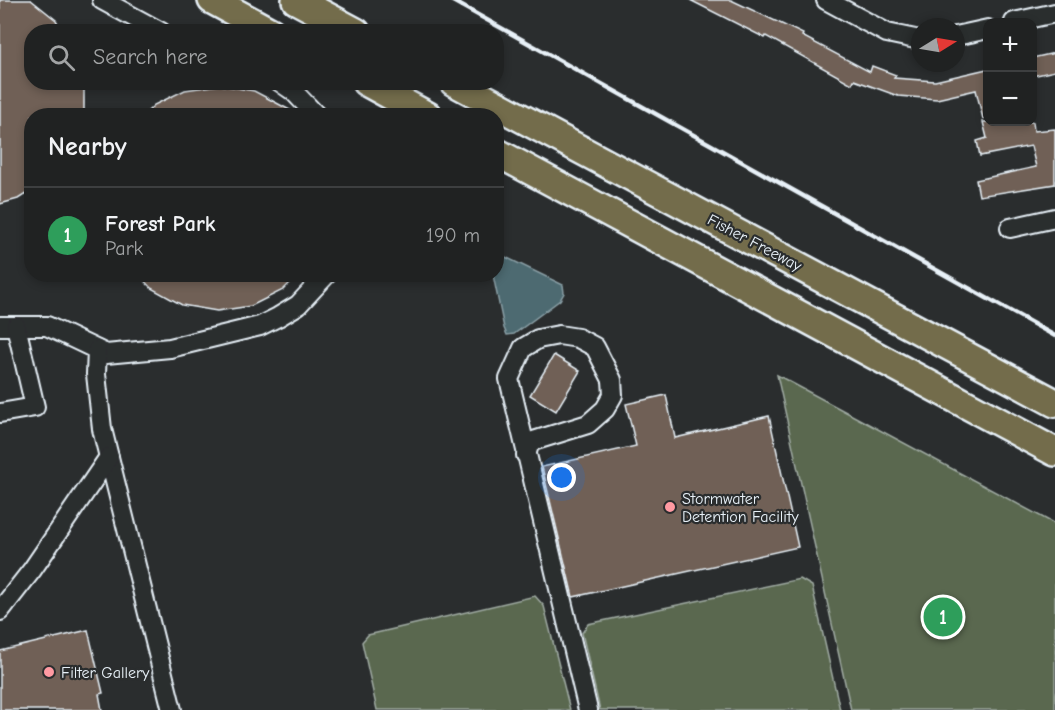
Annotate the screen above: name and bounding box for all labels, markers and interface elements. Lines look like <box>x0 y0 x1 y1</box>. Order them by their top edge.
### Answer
north arrow <box>911 18 965 72</box>
map controls <box>983 18 1037 126</box>
button: + <box>983 18 1037 72</box>
search box <box>24 24 504 90</box>
icon: search <box>45 41 78 74</box>
text: Search here <box>93 44 208 70</box>
button: − <box>983 72 1037 126</box>
text: Nearby <box>48 132 127 162</box>
text: Forest Park <box>105 211 215 237</box>
street label: Fisher Freeway <box>704 211 805 276</box>
text: 1 <box>64 224 71 247</box>
text: 190 m <box>426 224 480 247</box>
text: Park <box>105 237 143 260</box>
your location <box>547 463 576 492</box>
place label: Stormwater Detention Facility <box>682 490 800 526</box>
marker: Stormwater Detention Facility <box>663 500 677 514</box>
pin: 1 <box>924 594 962 640</box>
place label: Filter Gallery <box>61 664 150 682</box>
marker: Filter Gallery <box>42 665 56 679</box>

